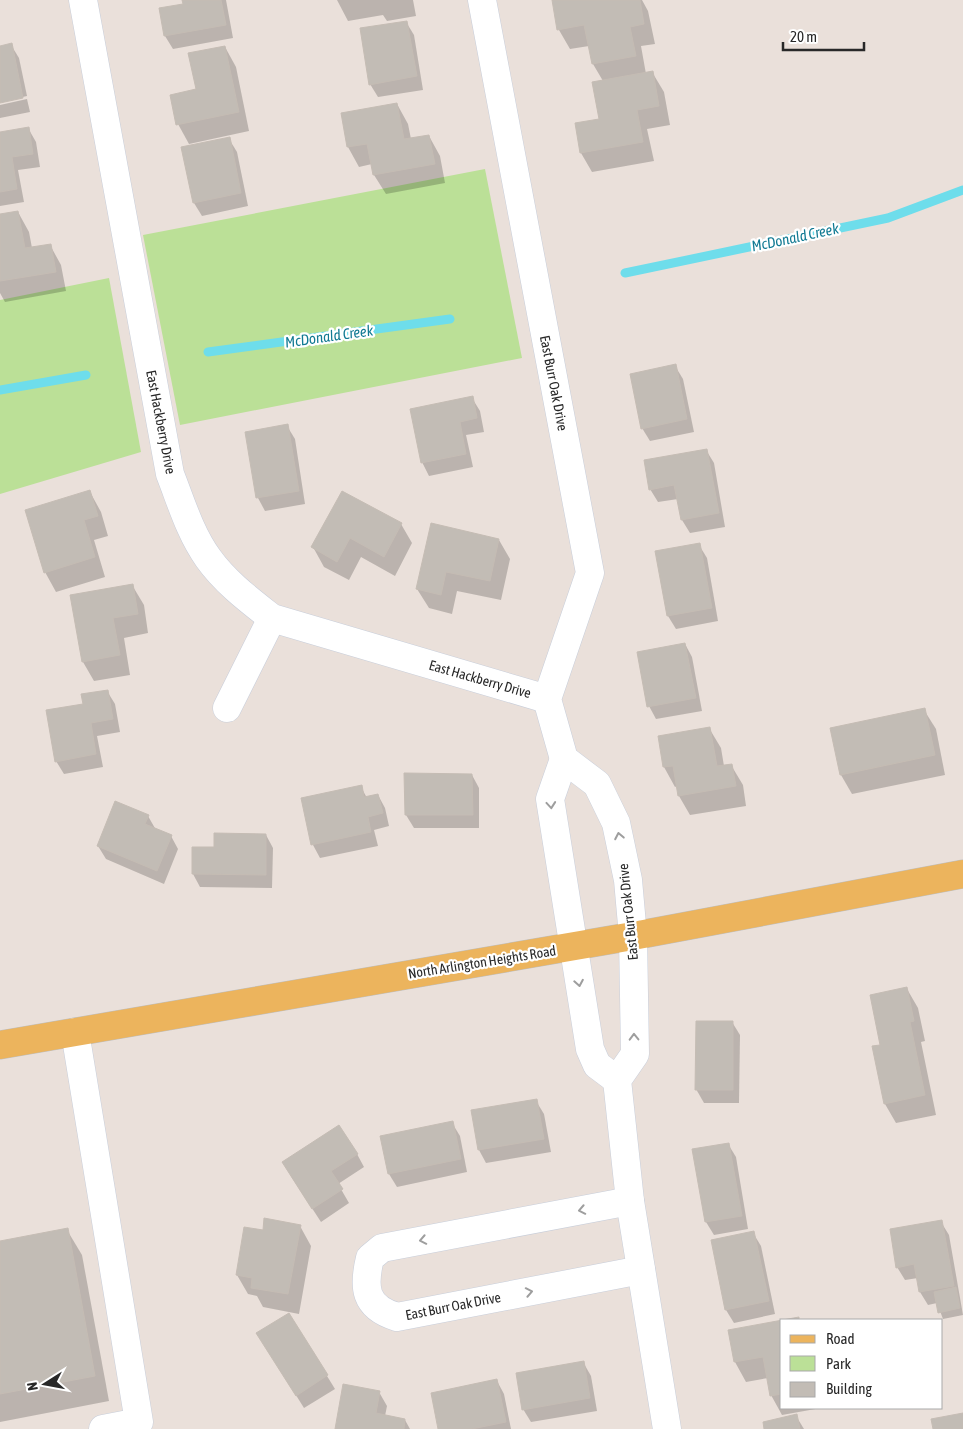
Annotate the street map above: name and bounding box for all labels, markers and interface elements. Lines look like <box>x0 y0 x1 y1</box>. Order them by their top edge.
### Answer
scale bar <box>783 20 864 52</box>
text: 20 m <box>790 28 817 45</box>
water label: McDonald Creek <box>750 219 841 255</box>
water label: McDonald Creek <box>284 321 375 351</box>
street label: East Burr Oak Drive <box>537 334 571 432</box>
street label: East Hackberry Drive <box>143 369 179 475</box>
street label: East Hackberry Drive <box>427 657 533 701</box>
one-way arrow <box>545 802 556 810</box>
one-way arrow <box>614 832 624 841</box>
street label: East Burr Oak Drive <box>615 863 641 961</box>
street label: North Arlington Heights Road <box>407 942 557 982</box>
one-way arrow <box>573 978 583 987</box>
one-way arrow <box>629 1033 640 1041</box>
one-way arrow <box>578 1204 587 1214</box>
one-way arrow <box>418 1235 427 1245</box>
one-way arrow <box>525 1287 534 1297</box>
street label: East Burr Oak Drive <box>404 1289 502 1323</box>
legend <box>780 1319 943 1409</box>
text: Road <box>826 1330 855 1347</box>
text: Park <box>826 1355 851 1372</box>
north arrow <box>20 1359 70 1409</box>
text: Building <box>826 1380 872 1397</box>
text: N <box>24 1381 41 1392</box>

